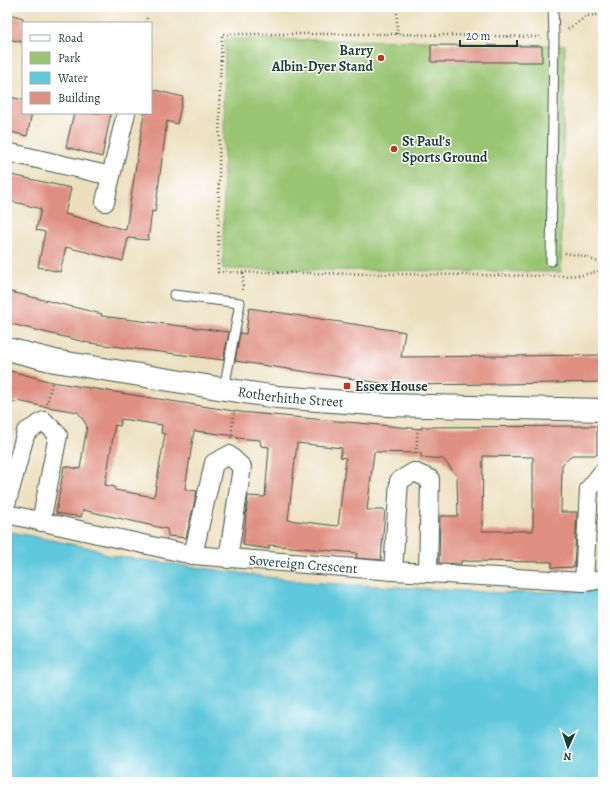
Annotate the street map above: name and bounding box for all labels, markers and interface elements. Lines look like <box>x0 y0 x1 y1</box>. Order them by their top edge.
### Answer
legend <box>22 22 152 114</box>
scale bar <box>460 22 517 48</box>
text: 20 m <box>466 28 490 44</box>
text: Road <box>58 30 84 46</box>
place label: Barry Albin-Dyer Stand <box>271 41 373 76</box>
text: Park <box>58 50 81 66</box>
marker: Barry Albin-Dyer Stand <box>376 53 386 63</box>
text: Water <box>57 70 88 86</box>
text: Building <box>58 90 100 106</box>
place label: St Paul's Sports Ground <box>402 132 488 167</box>
marker: St Paul's Sports Ground <box>389 144 399 154</box>
place label: Essex House <box>355 377 428 396</box>
marker: Essex House <box>342 381 352 391</box>
street label: Rotherhithe Street <box>237 382 344 411</box>
street label: Sovereign Crescent <box>248 550 359 578</box>
north arrow <box>548 727 588 767</box>
text: N <box>563 749 572 764</box>

